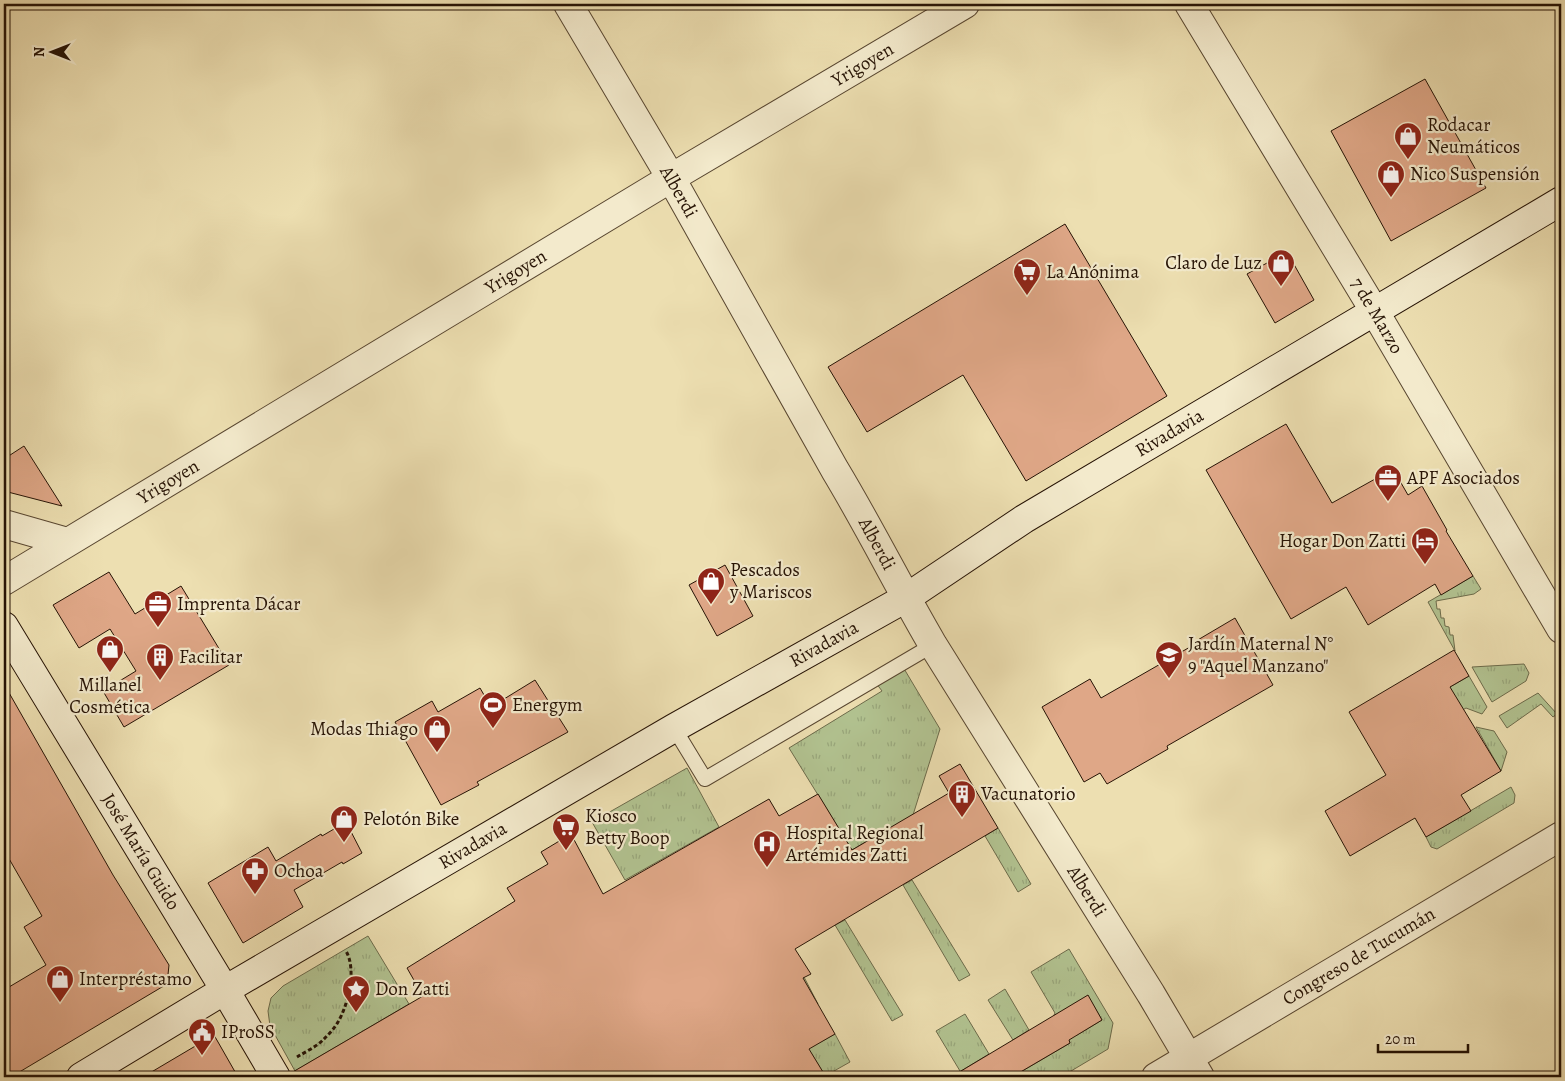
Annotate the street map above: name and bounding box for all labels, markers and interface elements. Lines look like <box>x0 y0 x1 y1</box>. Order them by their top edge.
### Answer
north arrow <box>28 28 78 78</box>
street label: Yrigoyen <box>826 36 899 94</box>
text: N <box>30 47 49 57</box>
place label: Rodacar Neumáticos <box>1427 112 1520 160</box>
shop icon: Rodacar Neumáticos <box>1393 121 1423 160</box>
shop icon: Nico Suspensión <box>1376 159 1406 198</box>
street label: Alberdi <box>653 160 704 223</box>
place label: Nico Suspensión <box>1410 161 1540 187</box>
street label: Yrigoyen <box>479 243 552 301</box>
shop icon: Claro de Luz <box>1266 248 1296 287</box>
place label: Claro de Luz <box>1165 250 1262 276</box>
supermarket icon: La Anónima <box>1012 257 1042 296</box>
place label: La Anónima <box>1046 259 1139 285</box>
street label: 7 de Marzo <box>1344 273 1410 359</box>
street label: Rivadavia <box>1130 402 1208 463</box>
street label: Yrigoyen <box>132 453 204 511</box>
office icon: APF Asociados <box>1373 463 1403 502</box>
place label: APF Asociados <box>1406 465 1520 491</box>
street label: Alberdi <box>852 512 902 575</box>
hotel icon: Hogar Don Zatti <box>1410 526 1440 565</box>
place label: Hogar Don Zatti <box>1279 528 1406 554</box>
place label: Pescados y Mariscos <box>729 557 812 605</box>
shop icon: Pescados y Mariscos <box>696 566 726 605</box>
office icon: Imprenta Dácar <box>143 589 173 628</box>
place label: Imprenta Dácar <box>177 591 301 617</box>
street label: Rivadavia <box>785 614 863 674</box>
place label: Jardín Maternal N° 9 "Aquel Manzano" <box>1188 631 1333 679</box>
shop icon: Millanel Cosmética <box>95 634 125 673</box>
school or university icon: Jardín Maternal N° 9 "Aquel Manzano" <box>1154 640 1184 679</box>
building icon: Facilitar <box>145 642 175 681</box>
place label: Facilitar <box>179 644 243 670</box>
place label: Millanel Cosmética <box>69 672 151 720</box>
sports icon: Energym <box>478 690 508 729</box>
place label: Energym <box>512 692 583 718</box>
shop icon: Modas Thiago <box>422 714 452 753</box>
place label: Modas Thiago <box>310 716 418 742</box>
building icon: Vacunatorio <box>947 779 977 818</box>
place label: Vacunatorio <box>980 781 1075 807</box>
street label: José María Guido <box>96 788 187 915</box>
place label: Kiosco Betty Boop <box>585 803 670 851</box>
shop icon: Pelotón Bike <box>329 804 359 843</box>
place label: Pelotón Bike <box>363 806 459 832</box>
supermarket icon: Kiosco Betty Boop <box>551 812 581 851</box>
street label: Rivadavia <box>434 815 512 876</box>
place label: Hospital Regional Artémides Zatti <box>785 820 924 868</box>
hospital icon: Hospital Regional Artémides Zatti <box>752 829 782 868</box>
pharmacy icon: Ochoa <box>240 856 270 895</box>
place label: Ochoa <box>274 858 324 884</box>
street label: Alberdi <box>1060 860 1113 922</box>
street label: Congreso de Tucumán <box>1278 901 1440 1012</box>
shop icon: Interpréstamo <box>45 964 75 1003</box>
place label: Interpréstamo <box>79 966 192 992</box>
place icon: Don Zatti <box>341 974 371 1013</box>
place label: Don Zatti <box>375 976 450 1002</box>
public building icon: IProSS <box>187 1017 217 1056</box>
place label: IProSS <box>221 1019 275 1045</box>
scale bar <box>1378 1021 1468 1053</box>
text: 20 m <box>1385 1029 1416 1049</box>

